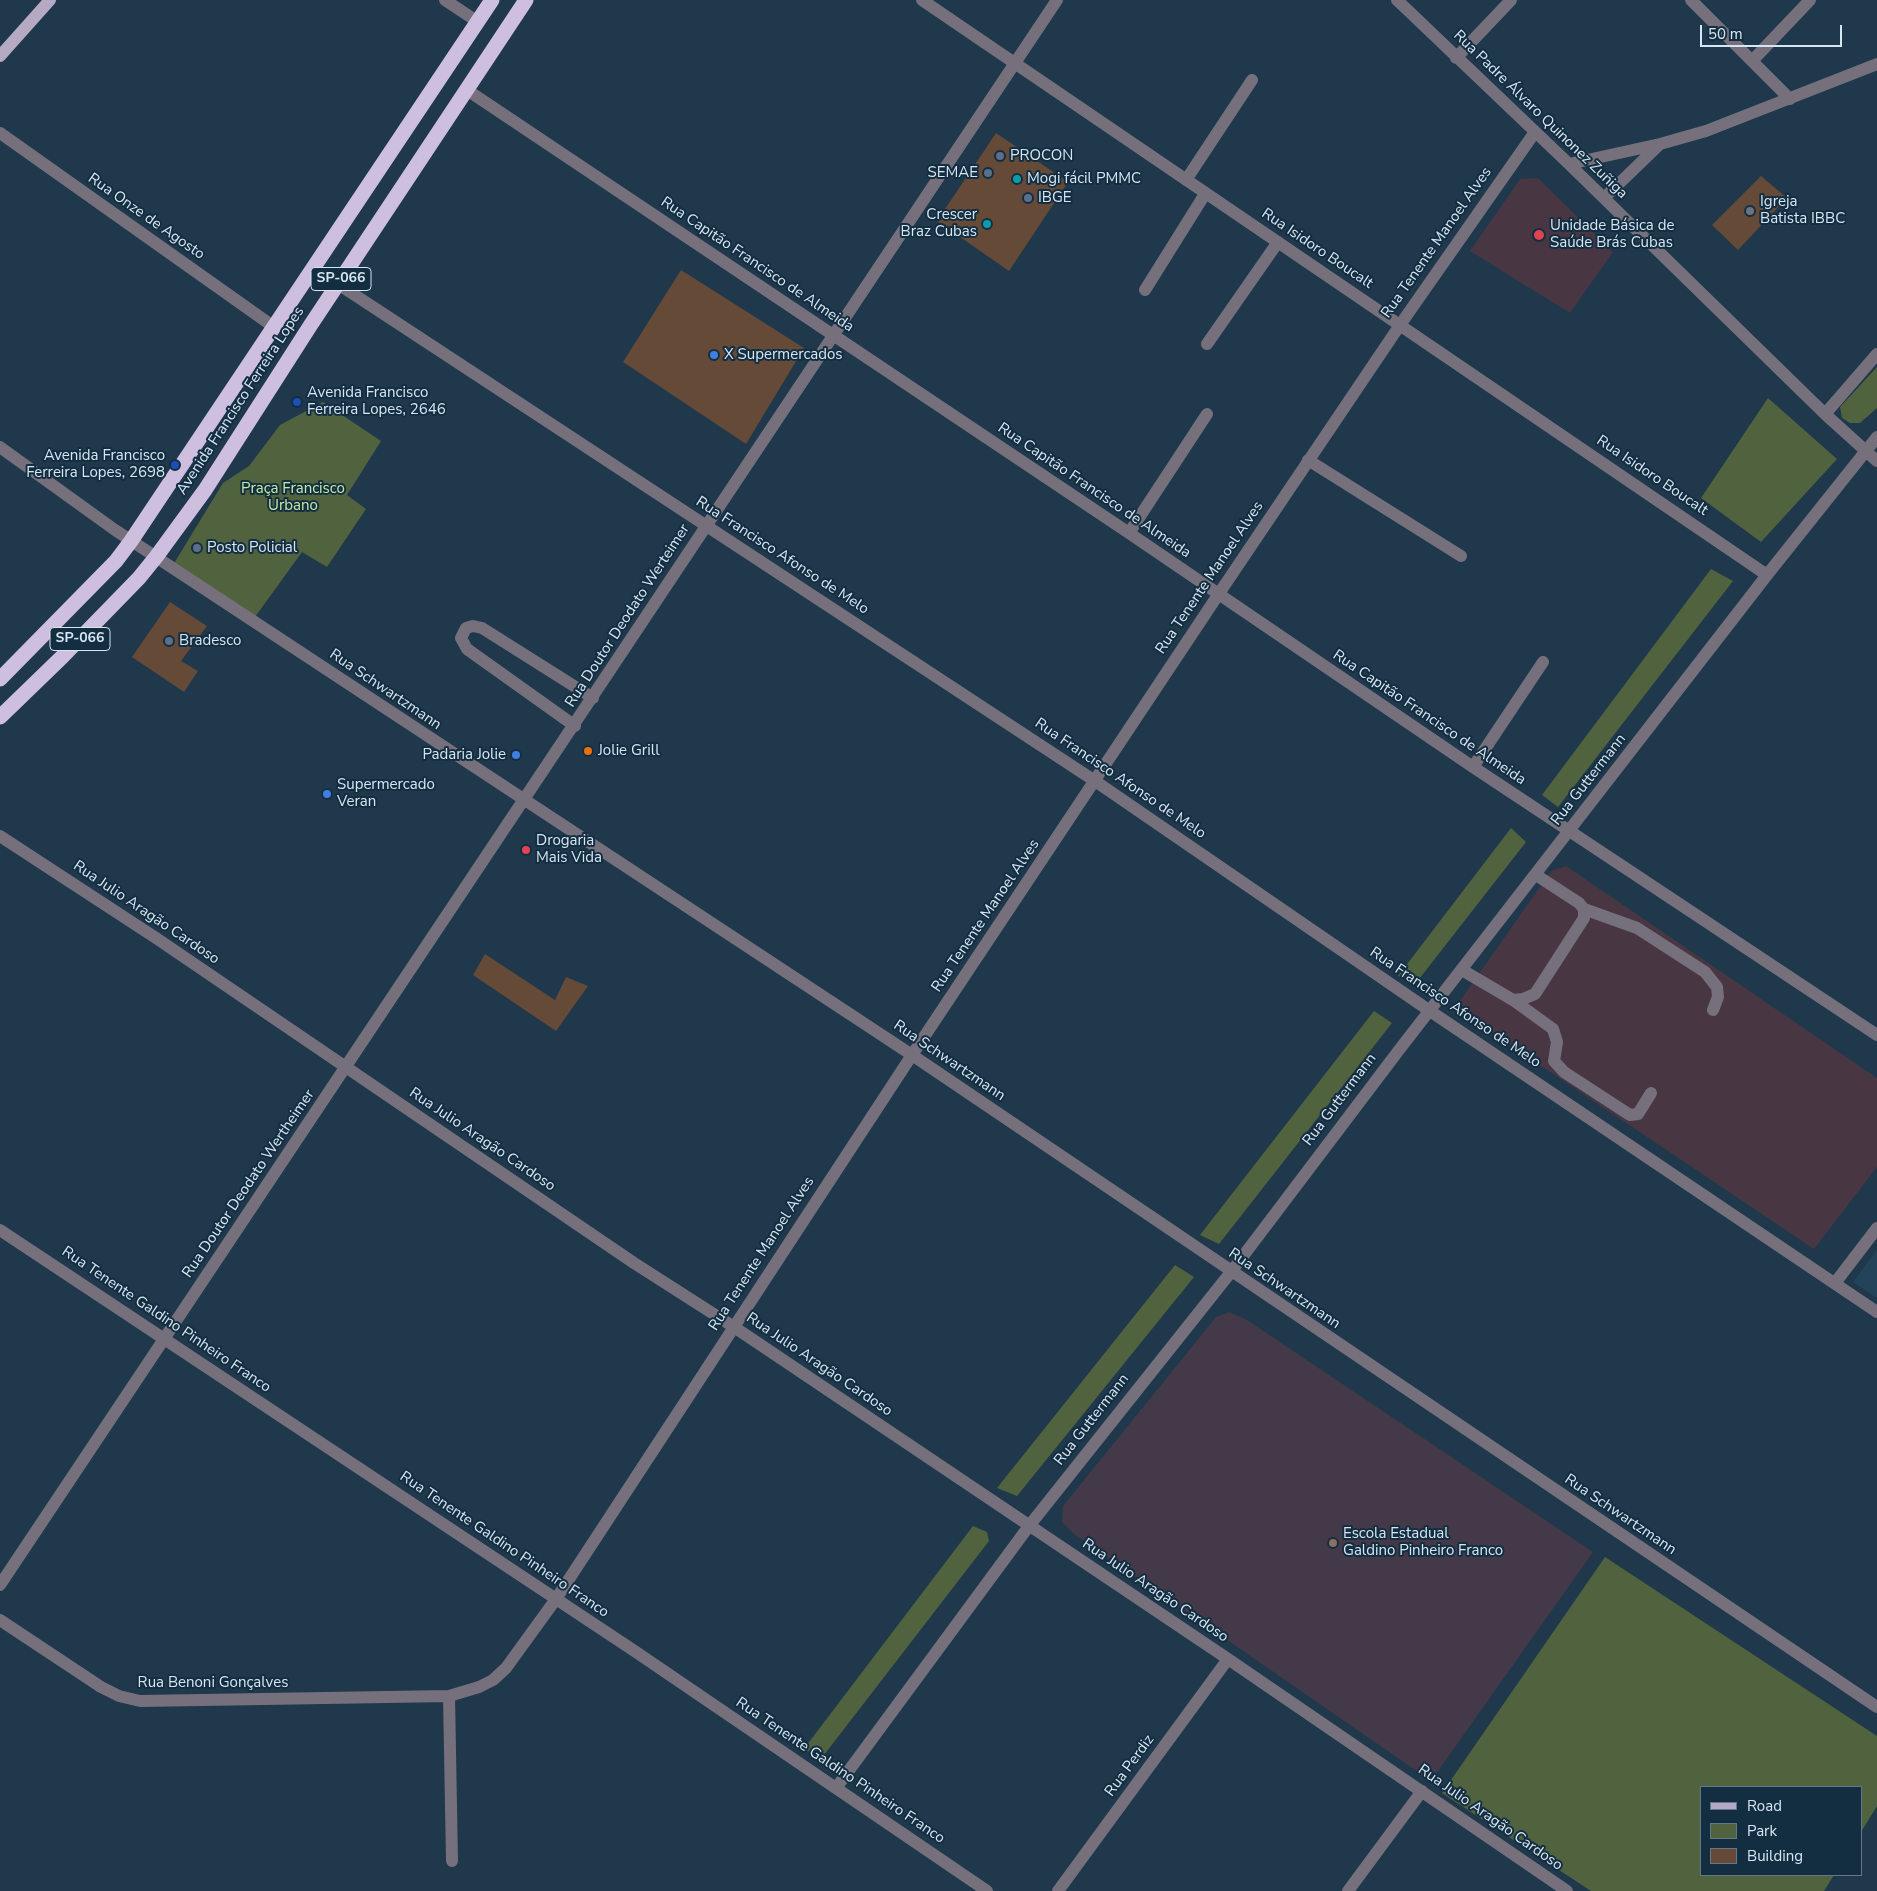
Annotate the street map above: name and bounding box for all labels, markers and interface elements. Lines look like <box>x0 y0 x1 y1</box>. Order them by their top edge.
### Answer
scale bar <box>1702 15 1844 47</box>
text: 50 m <box>1708 24 1743 44</box>
street label: Rua Padre Álvaro Quinonez Zuñiga <box>1449 27 1631 203</box>
place label: PROCON <box>1010 147 1073 165</box>
marker: PROCON <box>994 150 1006 162</box>
place label: SEMAE <box>928 164 978 182</box>
street label: Rua Tenente Manoel Alves <box>1378 164 1496 322</box>
marker: SEMAE <box>982 167 994 179</box>
street label: Rua Onze de Agosto <box>84 170 208 264</box>
place label: Mogi fácil PMMC <box>1027 170 1141 188</box>
marker: Mogi fácil PMMC <box>1011 173 1023 185</box>
place label: IBGE <box>1038 189 1072 207</box>
marker: IBGE <box>1022 192 1034 204</box>
street label: Rua Capitão Francisco de Almeida <box>657 193 857 337</box>
place label: Igreja Batista IBBC <box>1760 193 1845 228</box>
street label: Rua Isidoro Boucalt <box>1258 205 1376 293</box>
marker: Igreja Batista IBBC <box>1744 205 1756 217</box>
place label: Crescer Braz Cubas <box>901 206 977 241</box>
place label: Unidade Básica de Saúde Brás Cubas <box>1550 217 1674 252</box>
marker: Crescer Braz Cubas <box>981 218 993 230</box>
marker: Unidade Básica de Saúde Brás Cubas <box>1532 228 1546 242</box>
road number: SP-066 <box>311 268 371 290</box>
street label: Avenida Francisco Ferreira Lopes <box>173 304 309 498</box>
place label: X Supermercados <box>724 346 843 364</box>
marker: X Supermercados <box>708 349 720 361</box>
place label: Avenida Francisco Ferreira Lopes, 2646 <box>307 384 446 419</box>
marker: Avenida Francisco Ferreira Lopes, 2646 <box>291 396 303 408</box>
street label: Rua Capitão Francisco de Almeida <box>994 419 1194 563</box>
street label: Rua Isidoro Boucalt <box>1593 432 1711 520</box>
place label: Avenida Francisco Ferreira Lopes, 2698 <box>26 447 165 482</box>
marker: Avenida Francisco Ferreira Lopes, 2698 <box>169 459 181 471</box>
park label: Praça Francisco Urbano <box>241 480 345 515</box>
street label: Rua Francisco Afonso de Melo <box>692 493 872 619</box>
street label: Rua Tenente Manoel Alves <box>1152 498 1268 658</box>
street label: Rua Doutor Deodato Werteimer <box>562 521 694 711</box>
place label: Posto Policial <box>207 539 297 557</box>
marker: Posto Policial <box>191 542 203 554</box>
road number: SP-066 <box>50 628 110 650</box>
place label: Bradesco <box>179 632 241 650</box>
marker: Bradesco <box>163 635 175 647</box>
street label: Rua Schwartzmann <box>326 646 444 734</box>
street label: Rua Capitão Francisco de Almeida <box>1329 646 1529 790</box>
street label: Rua Francisco Afonso de Melo <box>1031 715 1209 843</box>
street label: Rua Guttermann <box>1548 731 1630 829</box>
place label: Jolie Grill <box>598 742 660 760</box>
marker: Jolie Grill <box>582 745 594 757</box>
place label: Padaria Jolie <box>422 746 506 764</box>
marker: Padaria Jolie <box>510 749 522 761</box>
place label: Supermercado Veran <box>337 776 435 811</box>
marker: Supermercado Veran <box>321 788 333 800</box>
place label: Drogaria Mais Vida <box>536 832 602 867</box>
street label: Rua Tenente Manoel Alves <box>928 836 1044 996</box>
marker: Drogaria Mais Vida <box>520 844 532 856</box>
street label: Rua Julio Aragão Cardoso <box>69 857 223 969</box>
street label: Rua Francisco Afonso de Melo <box>1366 944 1544 1072</box>
street label: Rua Schwartzmann <box>890 1017 1008 1105</box>
street label: Rua Guttermann <box>1299 1050 1381 1150</box>
street label: Rua Julio Aragão Cardoso <box>405 1084 559 1196</box>
street label: Rua Doutor Deodato Wertheimer <box>179 1086 319 1282</box>
street label: Rua Tenente Manoel Alves <box>705 1174 819 1334</box>
street label: Rua Tenente Galdino Pinheiro Franco <box>58 1243 274 1397</box>
street label: Rua Schwartzmann <box>1225 1245 1343 1333</box>
street label: Rua Julio Aragão Cardoso <box>742 1309 896 1421</box>
street label: Rua Guttermann <box>1051 1371 1133 1469</box>
street label: Rua Tenente Galdino Pinheiro Franco <box>396 1468 612 1622</box>
street label: Rua Schwartzmann <box>1561 1471 1679 1559</box>
place label: Escola Estadual Galdino Pinheiro Franco <box>1343 1525 1503 1560</box>
street label: Rua Julio Aragão Cardoso <box>1078 1535 1232 1647</box>
marker: Escola Estadual Galdino Pinheiro Franco <box>1327 1537 1339 1549</box>
street label: Rua Benoni Gonçalves <box>138 1674 288 1692</box>
street label: Rua Tenente Galdino Pinheiro Franco <box>732 1694 948 1848</box>
street label: Rua Perdiz <box>1102 1732 1158 1800</box>
street label: Rua Julio Aragão Cardoso <box>1414 1761 1566 1875</box>
legend <box>1700 1786 1862 1876</box>
text: Road <box>1747 1796 1782 1816</box>
text: Park <box>1747 1821 1777 1841</box>
text: Building <box>1747 1846 1803 1866</box>

